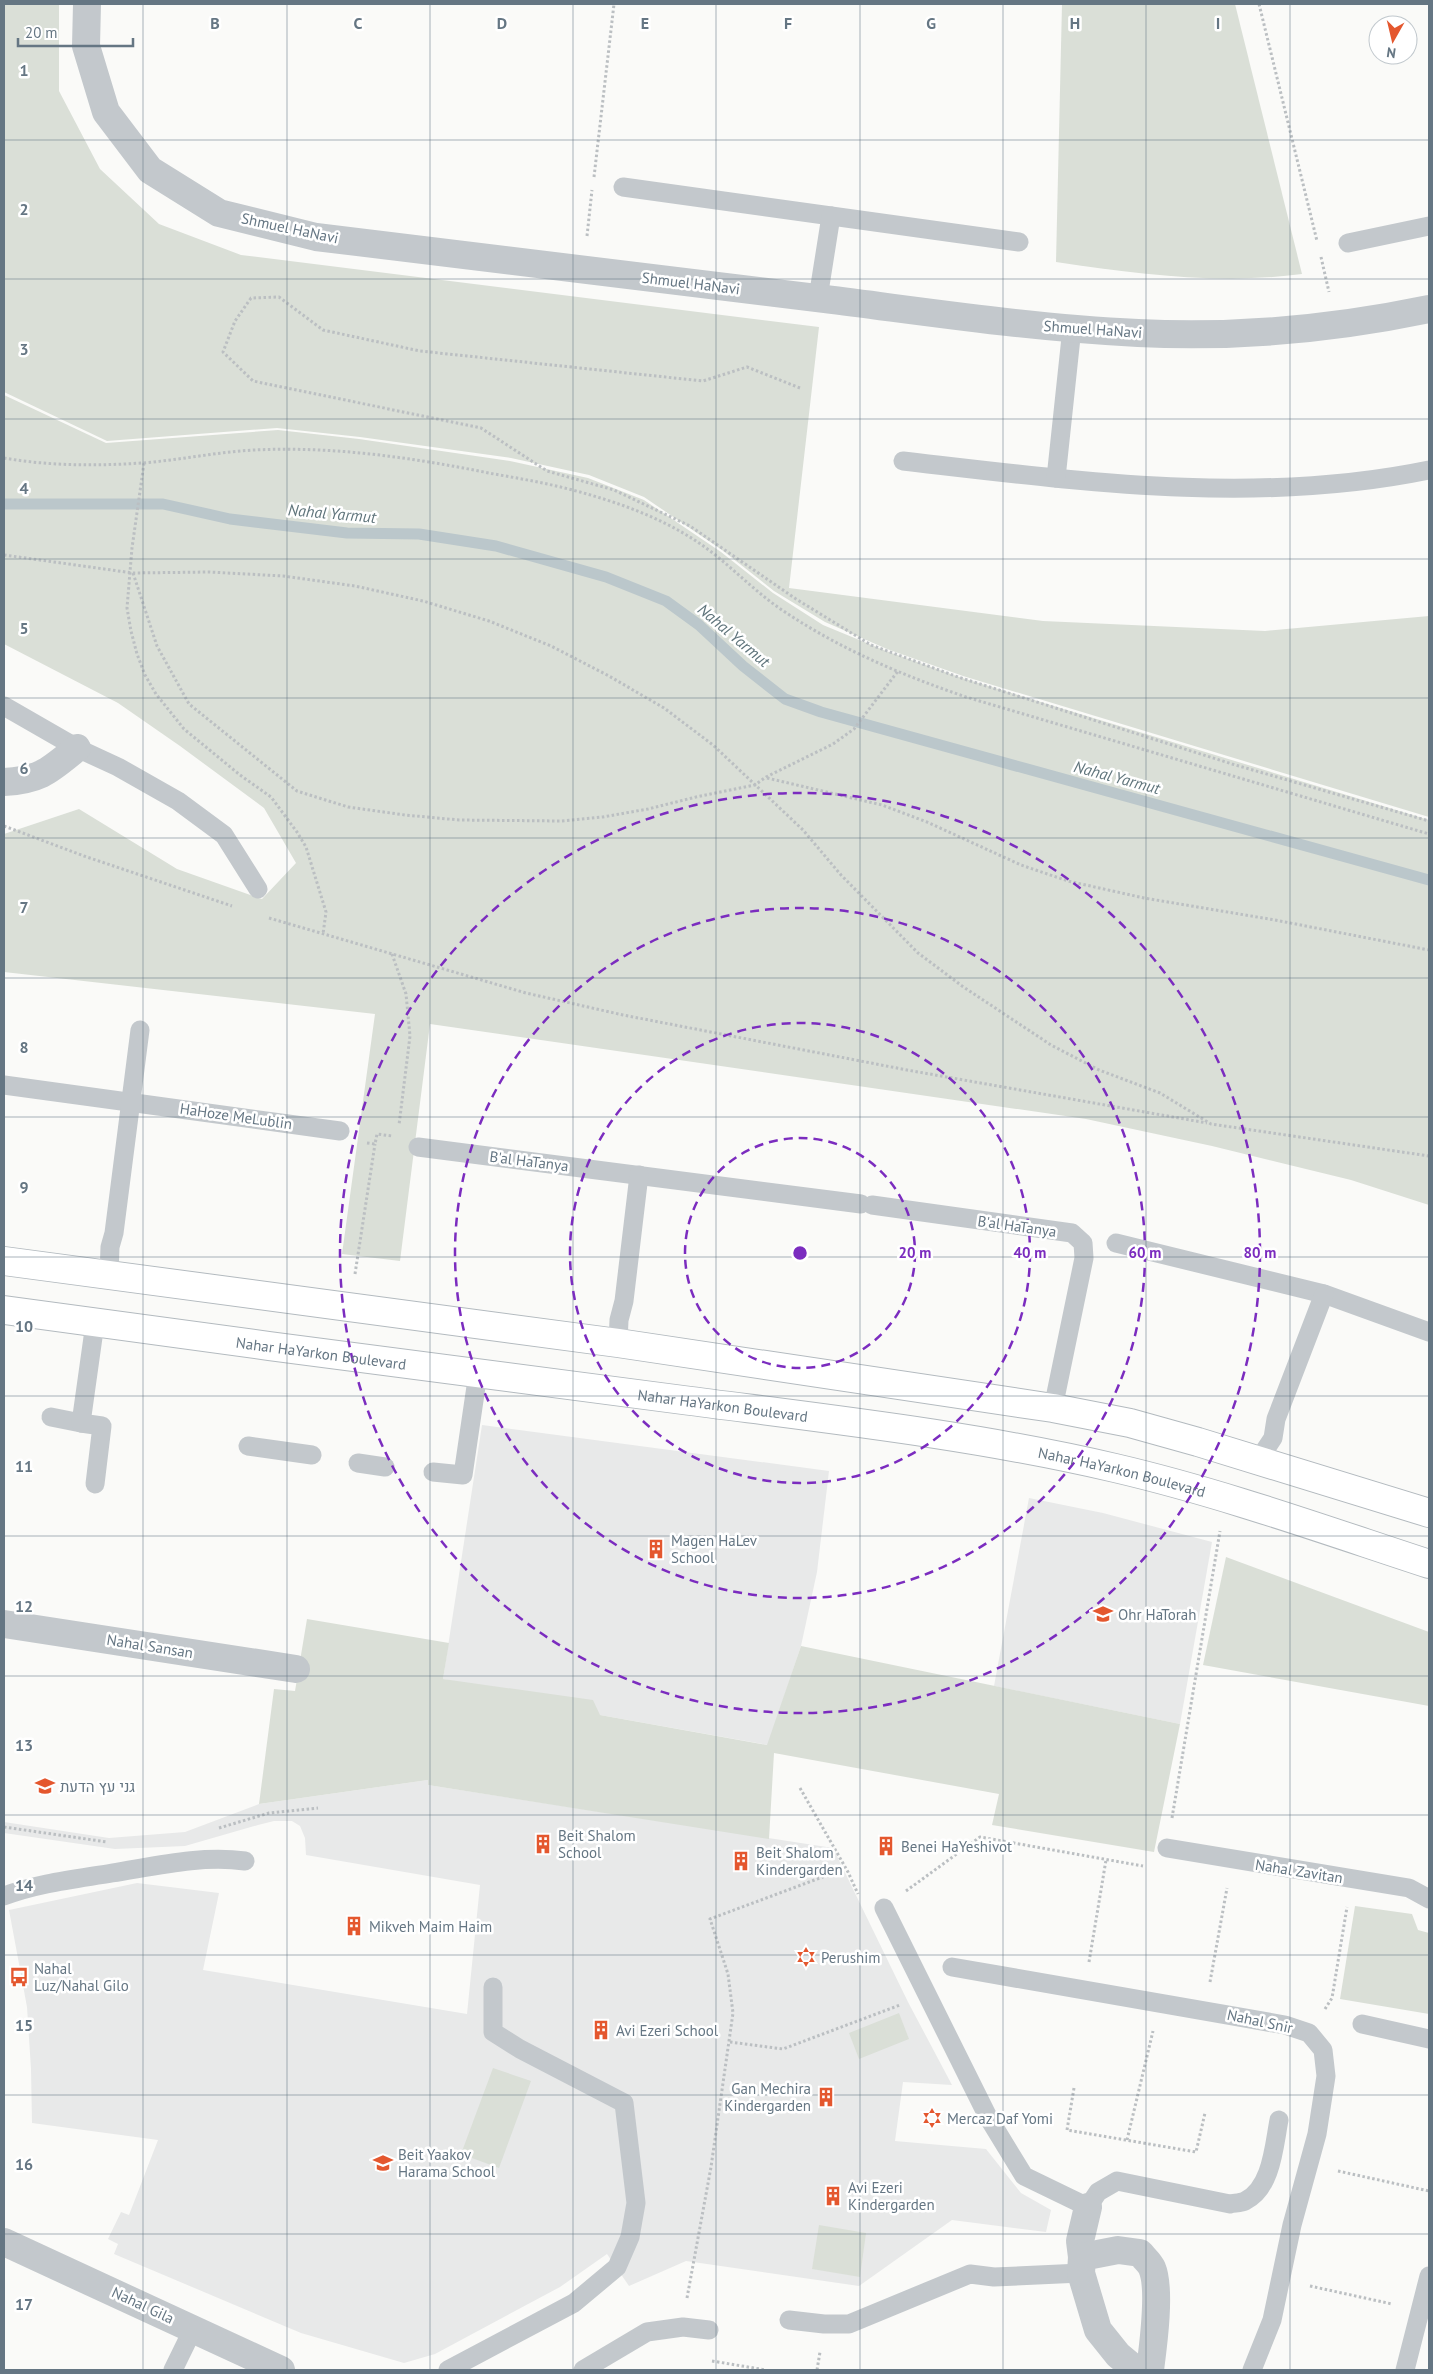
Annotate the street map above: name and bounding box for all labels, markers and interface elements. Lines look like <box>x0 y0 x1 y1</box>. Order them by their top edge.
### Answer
text: B <box>210 13 220 33</box>
text: C <box>354 13 363 33</box>
text: D <box>497 13 507 33</box>
text: E <box>641 13 649 33</box>
text: F <box>784 13 792 33</box>
text: G <box>926 13 936 33</box>
text: H <box>1070 13 1080 33</box>
text: I <box>1216 13 1220 33</box>
scale bar <box>18 15 132 47</box>
north arrow <box>1368 15 1418 65</box>
text: 20 m <box>25 23 58 42</box>
text: N <box>1385 43 1397 62</box>
text: 1 <box>19 60 29 80</box>
text: 2 <box>19 199 29 219</box>
street label: Shmuel HaNavi <box>240 208 340 248</box>
street label: Shmuel HaNavi <box>641 268 741 298</box>
street label: Shmuel HaNavi <box>1043 316 1143 342</box>
text: 3 <box>19 339 29 359</box>
text: 4 <box>19 478 29 498</box>
water label: Nahal Yarmut <box>287 499 378 527</box>
water label: Nahal Yarmut <box>694 599 775 672</box>
text: 5 <box>19 618 29 638</box>
water label: Nahal Yarmut <box>1072 756 1163 798</box>
text: 6 <box>19 758 29 778</box>
text: 7 <box>19 897 29 917</box>
text: 8 <box>19 1037 29 1057</box>
street label: HaHoze MeLublin <box>179 1099 293 1133</box>
street label: B'al HaTanya <box>488 1147 570 1175</box>
text: 9 <box>19 1177 29 1197</box>
street label: B'al HaTanya <box>976 1211 1058 1241</box>
text: 20 m <box>899 1243 931 1262</box>
text: 40 m <box>1014 1243 1046 1262</box>
text: 60 m <box>1129 1243 1161 1262</box>
text: 80 m <box>1244 1243 1276 1262</box>
centre of rings <box>791 1244 809 1262</box>
text: 10 <box>15 1316 33 1336</box>
street label: Nahar HaYarkon Boulevard <box>235 1332 407 1373</box>
street label: Nahar HaYarkon Boulevard <box>636 1385 809 1425</box>
street label: Nahar HaYarkon Boulevard <box>1037 1442 1208 1501</box>
text: 11 <box>15 1456 33 1476</box>
place label: Magen HaLev School <box>671 1531 758 1567</box>
building icon: Magen HaLev School <box>645 1538 667 1560</box>
text: 12 <box>15 1596 33 1616</box>
school or university icon: Ohr HaTorah <box>1092 1603 1114 1625</box>
place label: Ohr HaTorah <box>1118 1605 1196 1624</box>
street label: Nahal Sansan <box>105 1630 195 1662</box>
text: 13 <box>15 1735 33 1755</box>
school or university icon: גני עץ הדעת <box>34 1775 56 1797</box>
place label: גני עץ הדעת <box>60 1777 135 1796</box>
place label: Beit Shalom School <box>558 1826 636 1862</box>
building icon: Beit Shalom School <box>532 1833 554 1855</box>
building icon: Benei HaYeshivot <box>875 1835 897 1857</box>
place label: Benei HaYeshivot <box>901 1837 1012 1856</box>
place label: Beit Shalom Kindergarden <box>756 1843 843 1879</box>
building icon: Beit Shalom Kindergarden <box>730 1850 752 1872</box>
street label: Nahal Zavitan <box>1254 1855 1344 1887</box>
text: 14 <box>15 1875 33 1895</box>
building icon: Mikveh Maim Haim <box>343 1915 365 1937</box>
place label: Mikveh Maim Haim <box>369 1917 492 1936</box>
synagogue icon: Perushim <box>795 1946 817 1968</box>
place label: Perushim <box>821 1948 880 1967</box>
place label: Nahal Luz/Nahal Gilo <box>34 1959 129 1995</box>
bus stop icon: Nahal Luz/Nahal Gilo <box>8 1966 30 1988</box>
street label: Nahal Snir <box>1225 2005 1295 2037</box>
text: 15 <box>15 2015 33 2035</box>
building icon: Avi Ezeri School <box>590 2019 612 2041</box>
place label: Avi Ezeri School <box>616 2021 719 2040</box>
place label: Gan Mechira Kindergarden <box>724 2079 811 2115</box>
building icon: Gan Mechira Kindergarden <box>815 2086 837 2108</box>
synagogue icon: Mercaz Daf Yomi <box>921 2107 943 2129</box>
place label: Mercaz Daf Yomi <box>947 2109 1053 2128</box>
place label: Beit Yaakov Harama School <box>398 2145 496 2181</box>
school or university icon: Beit Yaakov Harama School <box>372 2152 394 2174</box>
text: 16 <box>15 2154 33 2174</box>
place label: Avi Ezeri Kindergarden <box>848 2178 935 2214</box>
building icon: Avi Ezeri Kindergarden <box>822 2185 844 2207</box>
street label: Nahal Gila <box>109 2282 177 2328</box>
text: 17 <box>15 2294 33 2314</box>

